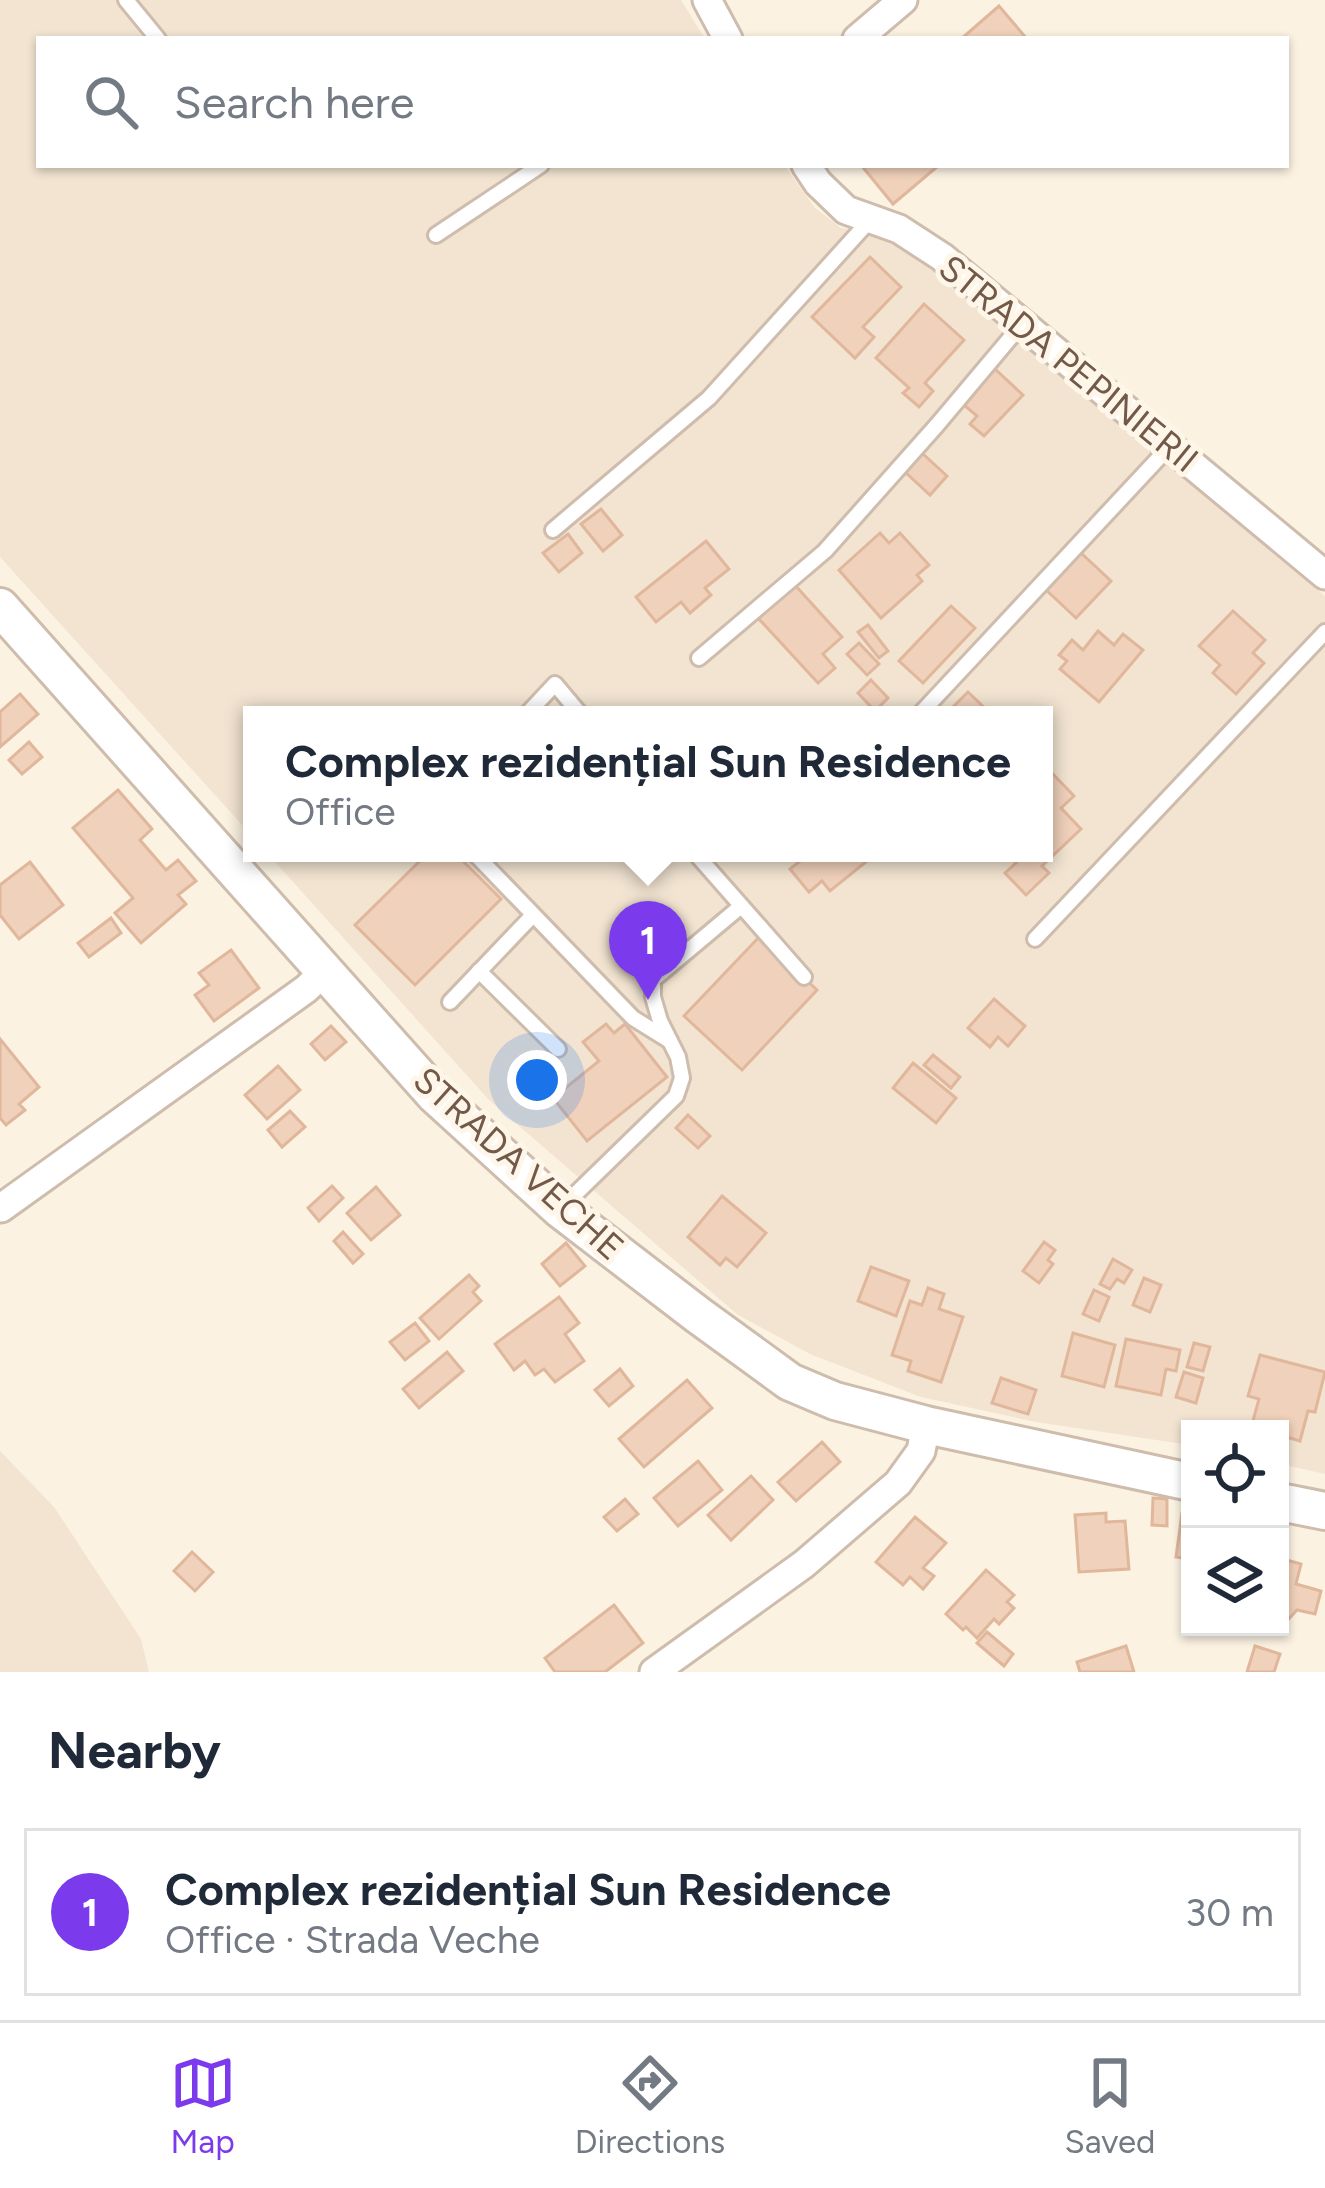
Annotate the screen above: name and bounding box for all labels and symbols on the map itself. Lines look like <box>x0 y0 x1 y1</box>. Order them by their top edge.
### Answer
street label: STRADA PEPINIERII <box>931 246 1207 481</box>
pin: 1 <box>609 901 687 1000</box>
your location <box>507 1050 567 1110</box>
street label: STRADA VECHE <box>405 1058 632 1269</box>

